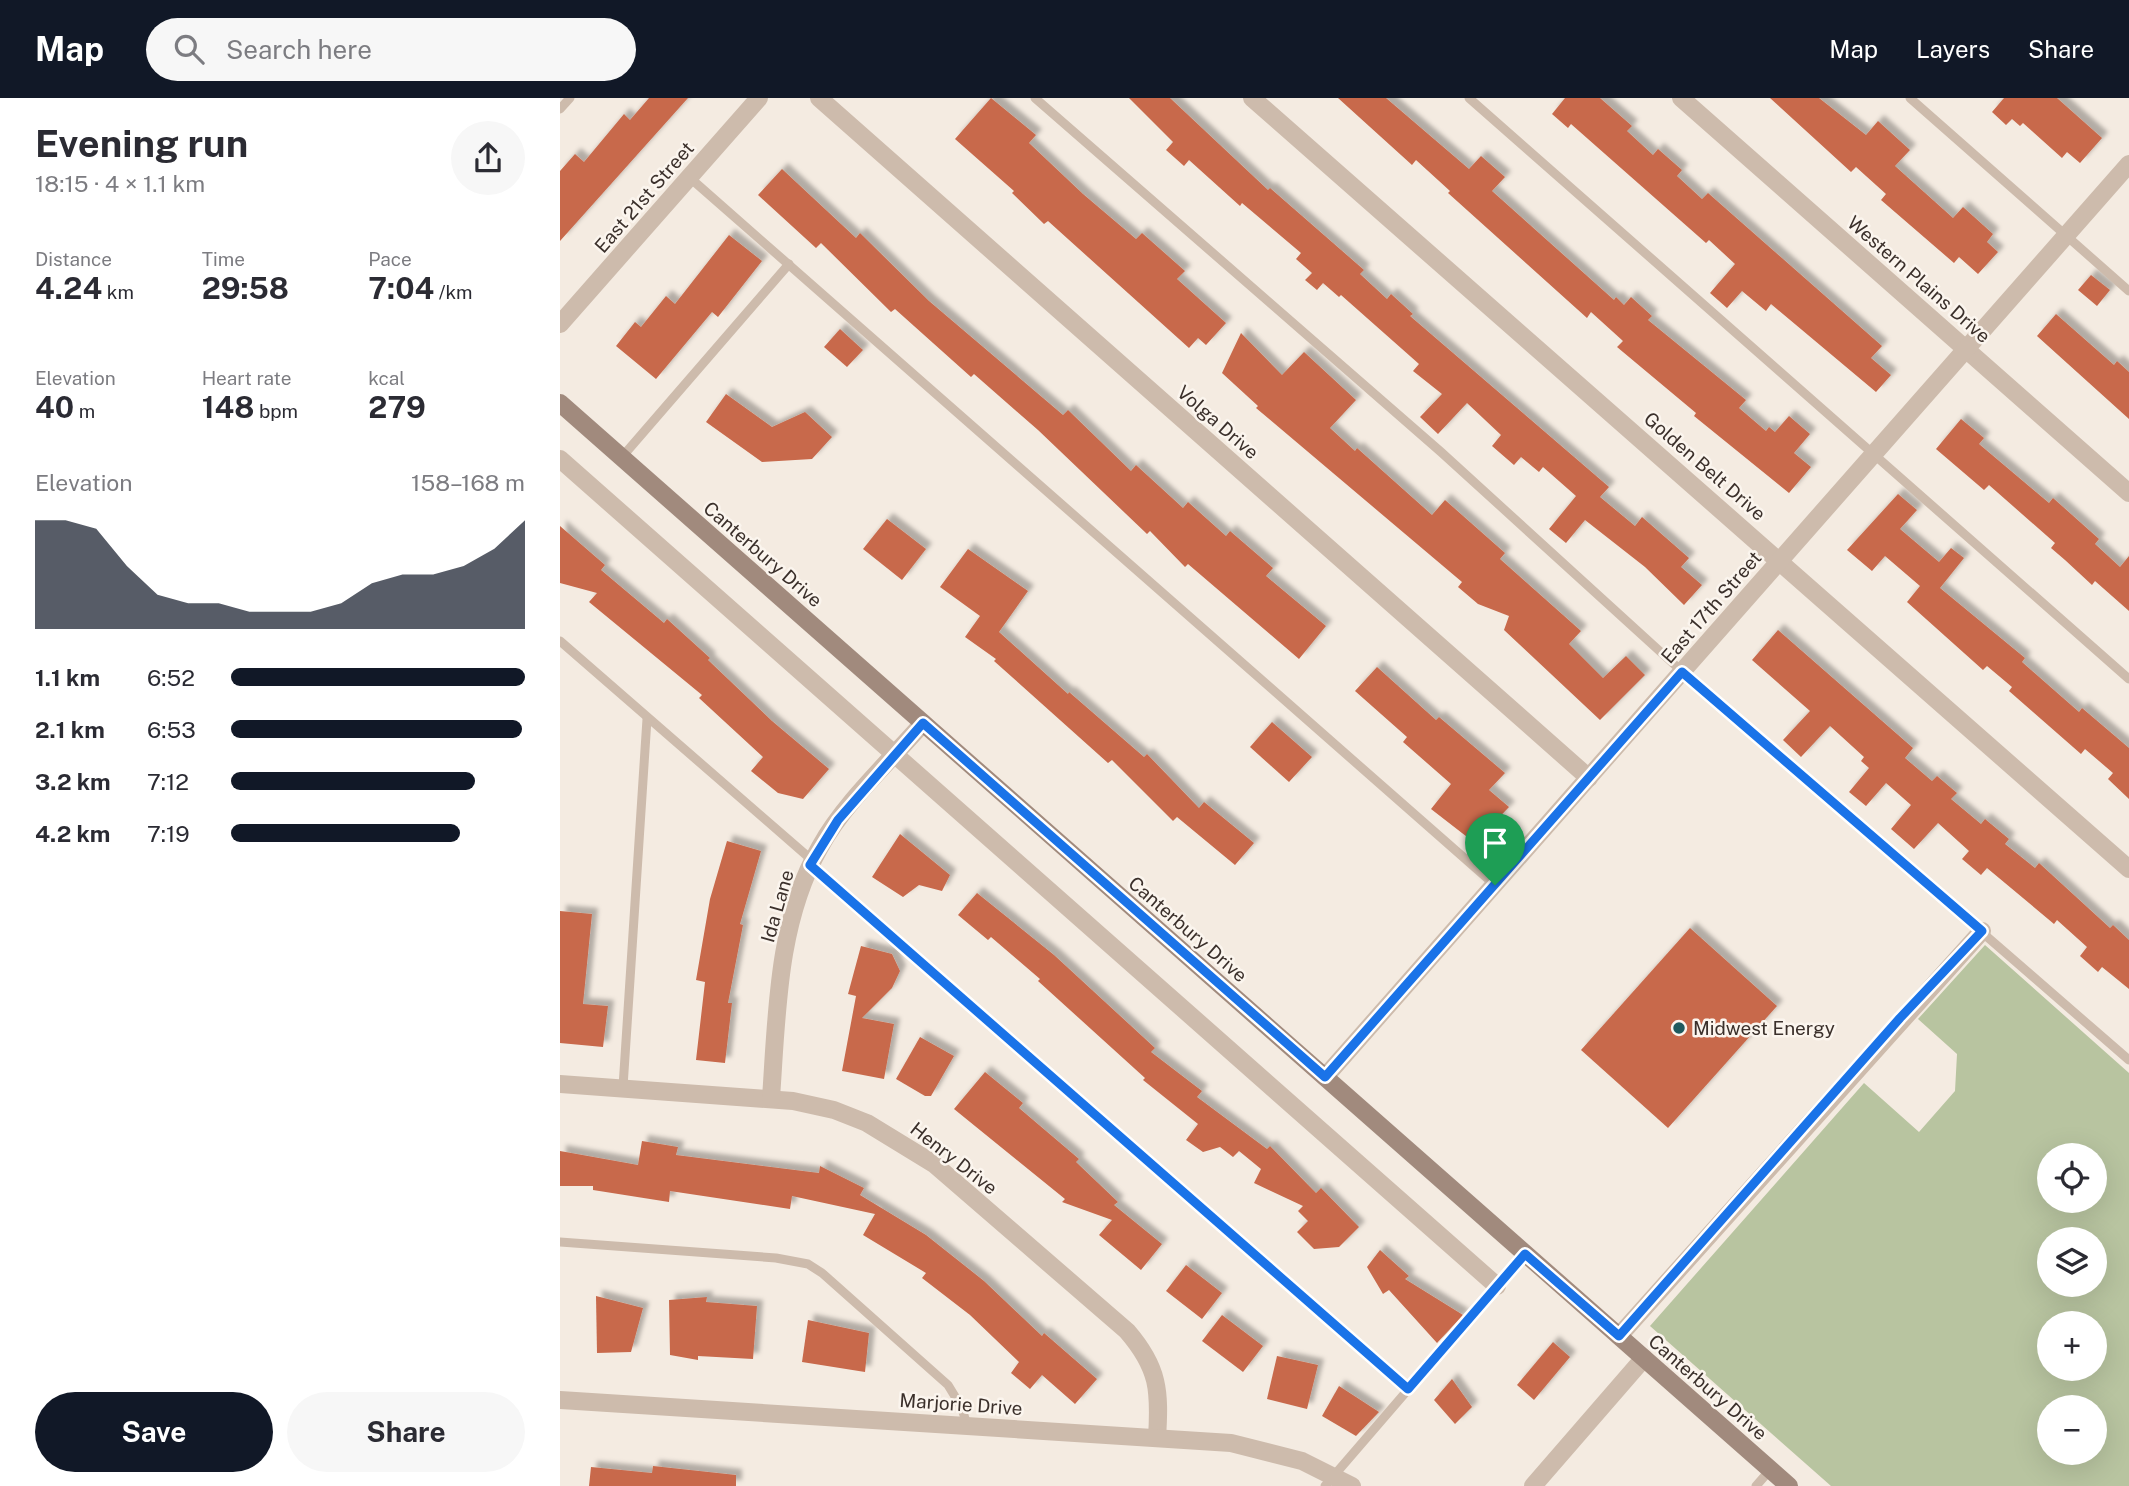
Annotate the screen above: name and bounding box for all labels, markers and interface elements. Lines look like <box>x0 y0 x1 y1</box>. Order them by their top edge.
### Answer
search box <box>146 18 636 81</box>
text: Map <box>35 30 104 68</box>
icon: search <box>170 30 208 68</box>
text: Search here <box>226 34 372 65</box>
text: Map <box>1829 35 1878 63</box>
text: Layers <box>1916 35 1990 63</box>
text: Share <box>2028 35 2094 63</box>
text: Evening run <box>35 121 248 166</box>
button: share <box>451 121 525 195</box>
street label: East 21st Street <box>590 137 698 257</box>
text: 18:15 · 4 × 1.1 km <box>35 170 205 197</box>
street label: Western Plains Drive <box>1843 211 1995 347</box>
text: Distance <box>35 248 112 270</box>
text: Time <box>202 248 245 270</box>
text: Pace <box>368 248 412 270</box>
text: 4.24 <box>35 270 102 306</box>
text: 29:58 <box>202 270 289 306</box>
text: 7:04 <box>368 270 434 306</box>
text: km <box>102 281 134 303</box>
text: /km <box>434 281 473 303</box>
text: Elevation <box>35 367 116 389</box>
text: Heart rate <box>202 367 291 389</box>
text: kcal <box>368 367 405 389</box>
street label: Volga Drive <box>1173 381 1263 463</box>
text: 40 <box>35 389 74 425</box>
text: 148 <box>202 389 254 425</box>
text: 279 <box>368 389 426 425</box>
text: m <box>74 400 95 422</box>
text: bpm <box>254 400 298 422</box>
street label: Golden Belt Drive <box>1640 407 1770 525</box>
text: Elevation <box>35 469 133 496</box>
text: 158–168 m <box>411 469 525 496</box>
street label: Canterbury Drive <box>699 497 827 611</box>
street label: East 17th Street <box>1656 547 1766 667</box>
text: 1.1 km <box>35 664 100 691</box>
text: 6:52 <box>147 664 195 691</box>
text: 2.1 km <box>35 716 105 743</box>
text: 6:53 <box>147 716 196 743</box>
text: 3.2 km <box>35 768 111 795</box>
text: 7:12 <box>147 768 189 795</box>
pin <box>1465 813 1525 885</box>
text: 4.2 km <box>35 820 110 847</box>
text: 7:19 <box>147 820 190 847</box>
icon: arrive <box>1476 824 1514 862</box>
street label: Ida Lane <box>756 867 798 945</box>
street label: Canterbury Drive <box>1124 872 1252 986</box>
place label: Midwest Energy <box>1693 1017 1835 1039</box>
marker: Midwest Energy <box>1671 1020 1687 1036</box>
street label: Henry Drive <box>906 1117 1002 1199</box>
map controls <box>2037 1143 2107 1465</box>
button: locate <box>2037 1143 2107 1213</box>
button: layers <box>2037 1227 2107 1297</box>
button: + <box>2037 1311 2107 1381</box>
street label: Canterbury Drive <box>1644 1330 1772 1444</box>
street label: Marjorie Drive <box>899 1389 1023 1419</box>
button: Save <box>35 1392 273 1472</box>
button: Share <box>287 1392 525 1472</box>
button: − <box>2037 1395 2107 1465</box>

